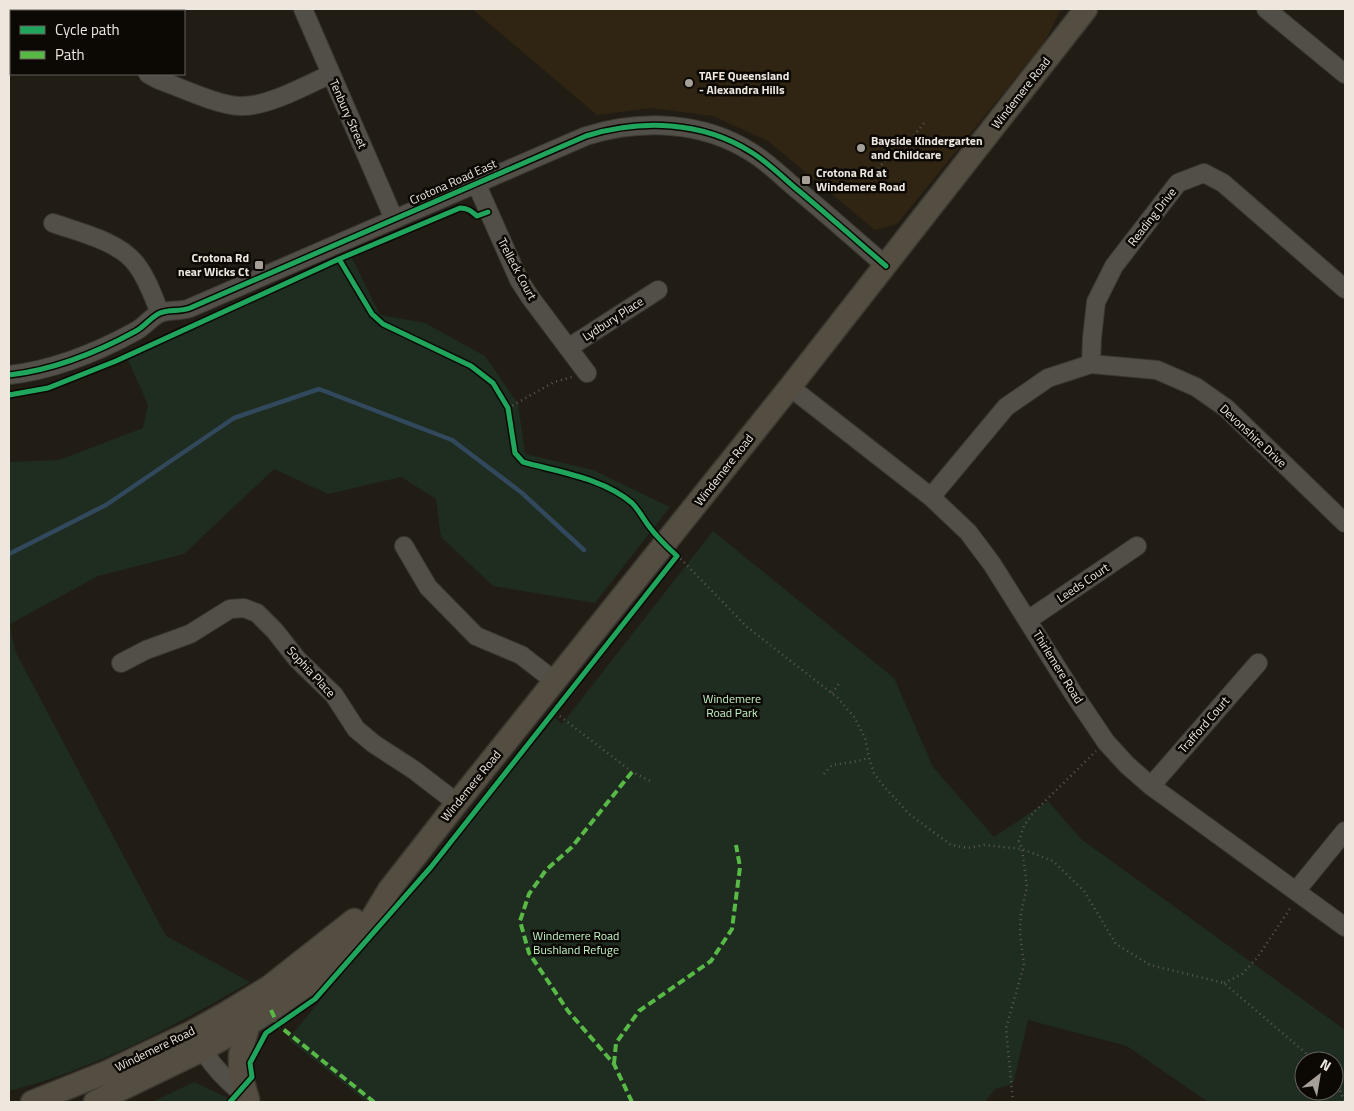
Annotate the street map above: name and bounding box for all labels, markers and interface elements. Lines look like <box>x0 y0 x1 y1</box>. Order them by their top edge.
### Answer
legend <box>10 10 185 75</box>
text: Cycle path <box>55 18 120 41</box>
text: Path <box>55 43 85 66</box>
street label: Windemere Road <box>986 53 1055 133</box>
place label: TAFE Queensland - Alexandra Hills <box>699 66 789 99</box>
street label: Tenbury Street <box>325 76 372 152</box>
marker: TAFE Queensland - Alexandra Hills <box>683 77 695 89</box>
place label: Bayside Kindergarten and Childcare <box>871 131 983 164</box>
marker: Bayside Kindergarten and Childcare <box>855 142 867 154</box>
street label: Crotona Road East <box>406 154 500 209</box>
place label: Crotona Rd at Windemere Road <box>816 163 905 196</box>
marker: Crotona Rd at Windemere Road <box>800 174 812 186</box>
street label: Reading Drive <box>1123 183 1181 250</box>
street label: Trelleck Court <box>493 234 542 304</box>
place label: Crotona Rd near Wicks Ct <box>178 248 250 281</box>
marker: Crotona Rd near Wicks Ct <box>253 259 265 271</box>
street label: Lydbury Place <box>578 292 647 346</box>
street label: Devonshire Drive <box>1215 399 1291 472</box>
street label: Windemere Road <box>689 430 758 510</box>
street label: Leeds Court <box>1053 558 1113 607</box>
street label: Thirlemere Road <box>1028 626 1089 707</box>
street label: Sophia Place <box>283 642 340 702</box>
park label: Windemere Road Park <box>703 689 761 722</box>
street label: Trafford Court <box>1173 691 1234 757</box>
street label: Windemere Road <box>436 746 505 825</box>
park label: Windemere Road Bushland Refuge <box>533 926 619 959</box>
street label: Windemere Road <box>112 1021 198 1076</box>
north arrow <box>1294 1051 1344 1101</box>
text: N <box>1316 1053 1336 1076</box>

